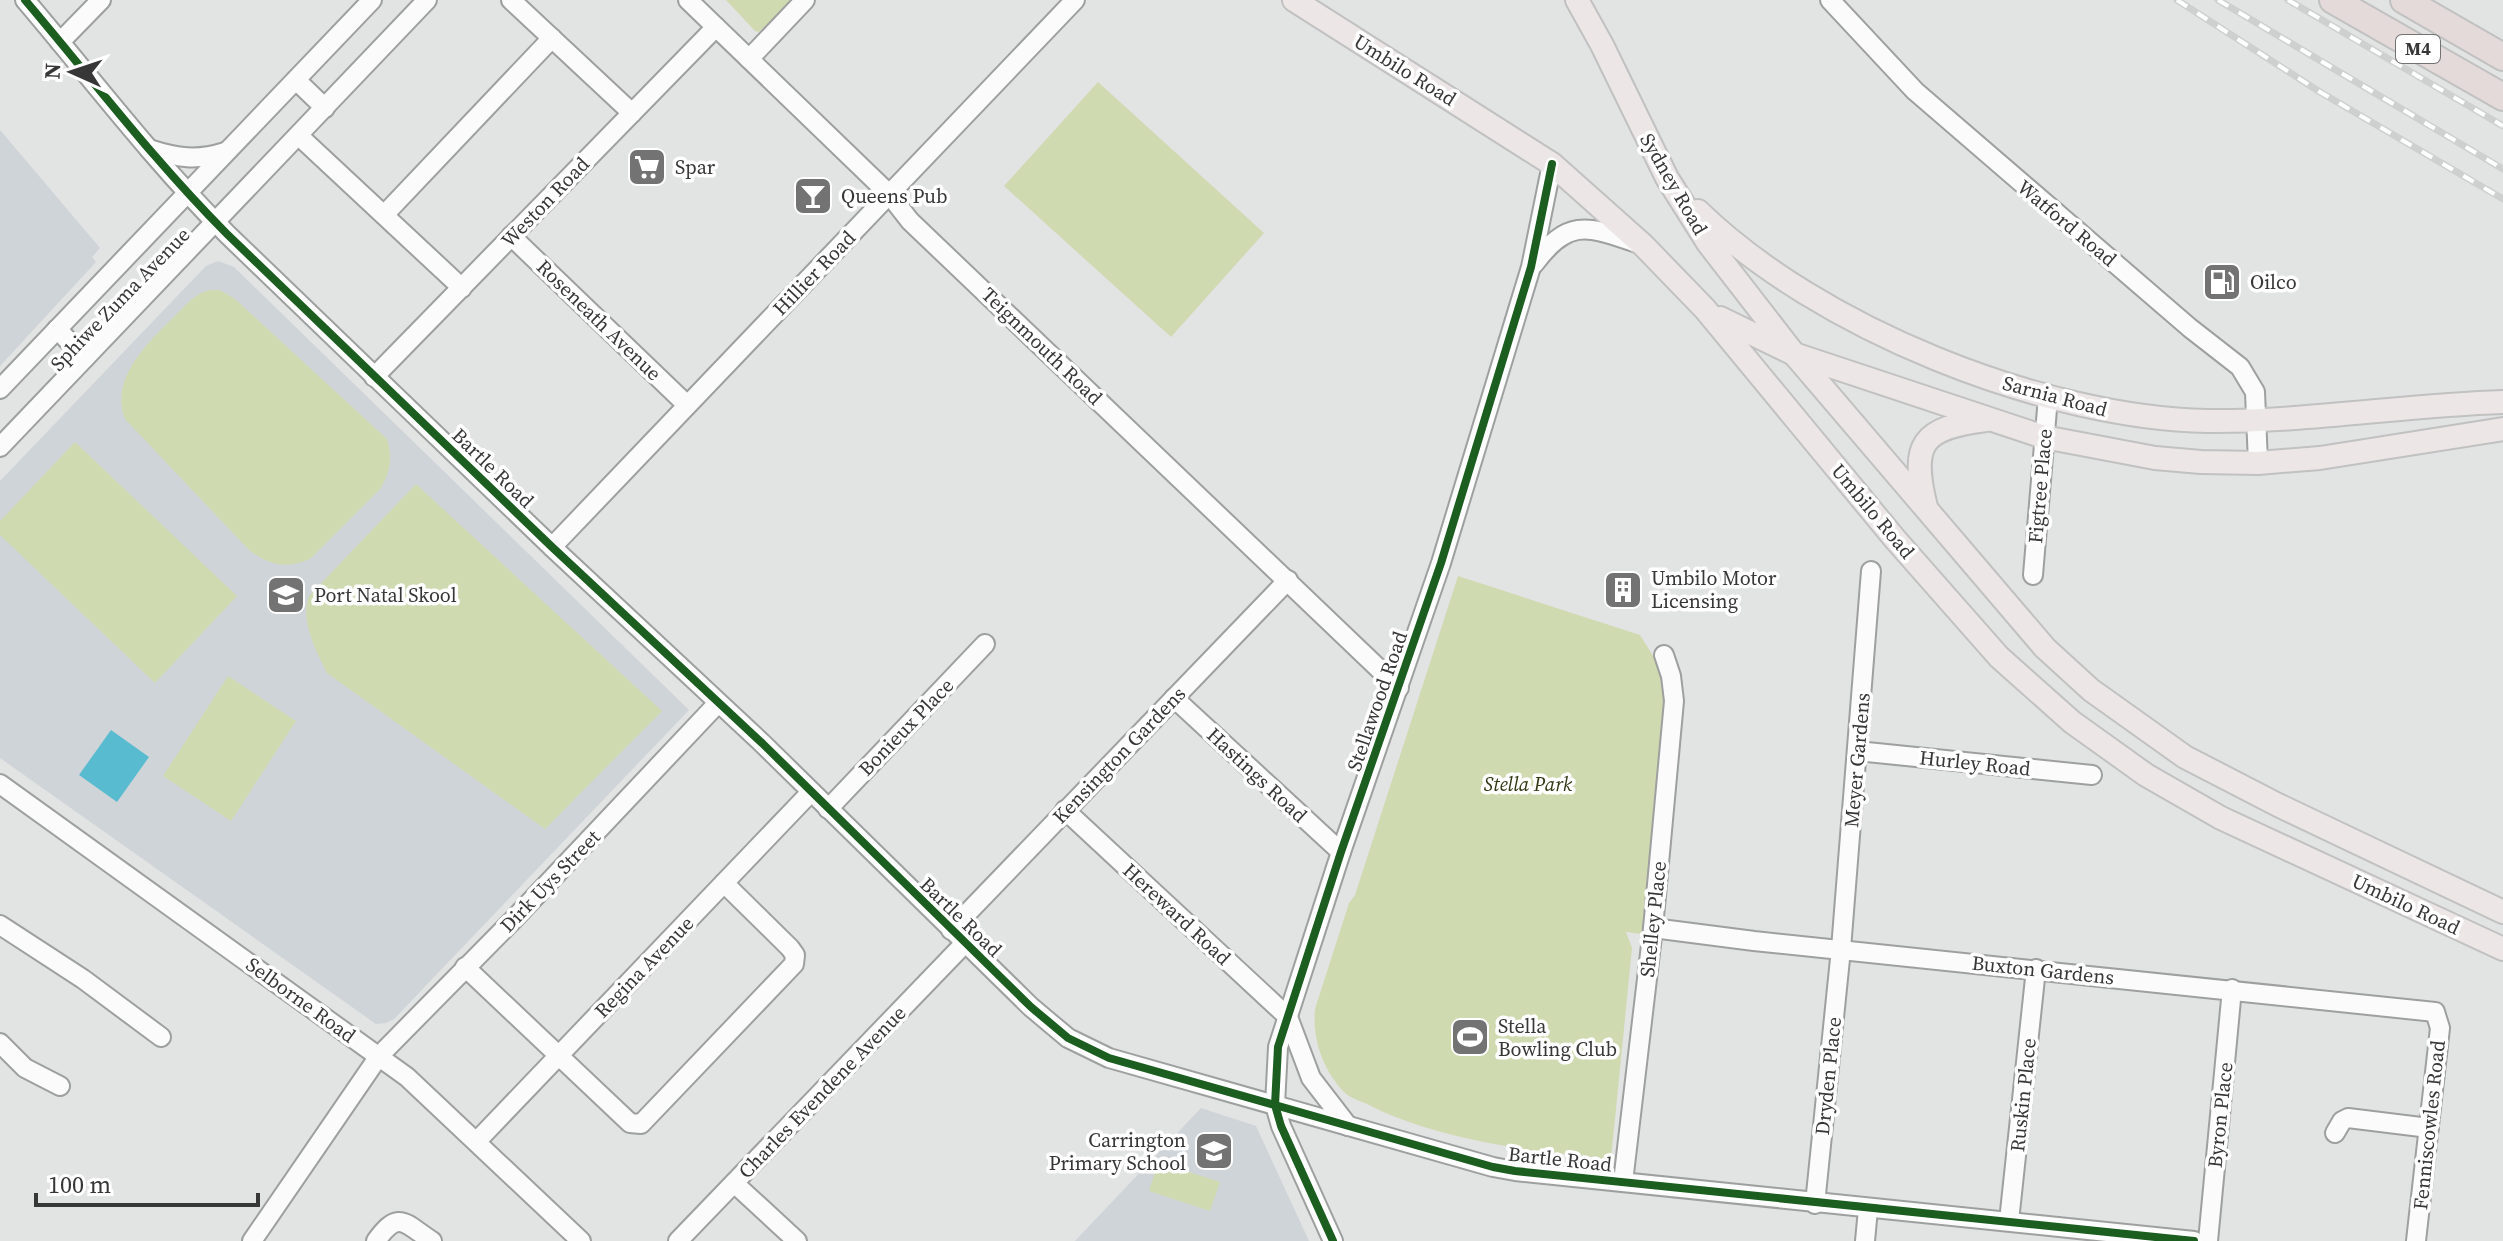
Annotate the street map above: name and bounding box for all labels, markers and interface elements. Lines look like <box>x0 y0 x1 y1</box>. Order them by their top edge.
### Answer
street label: Umbilo Road <box>1348 27 1462 113</box>
north arrow <box>32 32 112 112</box>
road number: M4 <box>2396 35 2440 63</box>
text: N <box>37 62 67 80</box>
street label: Sydney Road <box>1634 128 1715 241</box>
supermarket icon: Spar <box>626 146 668 188</box>
street label: Weston Road <box>495 150 596 254</box>
place label: Spar <box>675 153 716 181</box>
street label: Watford Road <box>2011 173 2123 273</box>
bar icon: Queens Pub <box>792 175 834 217</box>
place label: Queens Pub <box>841 182 947 210</box>
street label: Sphiwe Zuma Avenue <box>44 221 196 377</box>
street label: Hillier Road <box>766 224 862 322</box>
street label: Roseneath Avenue <box>530 253 668 387</box>
fuel station icon: Oilco <box>2201 261 2243 303</box>
place label: Oilco <box>2250 268 2297 296</box>
street label: Teignmouth Road <box>975 281 1109 412</box>
street label: Sarnia Road <box>2000 369 2111 424</box>
street label: Bartle Road <box>446 422 541 515</box>
street label: Figtree Place <box>2021 427 2059 545</box>
street label: Umbilo Road <box>1825 457 1922 565</box>
place label: Umbilo Motor Licensing <box>1651 564 1777 615</box>
building icon: Umbilo Motor Licensing <box>1602 569 1644 611</box>
school or university icon: Port Natal Skool <box>265 574 307 616</box>
place label: Port Natal Skool <box>314 581 457 609</box>
street label: Stellawood Road <box>1340 627 1414 775</box>
street label: Bonieux Place <box>852 672 960 782</box>
street label: Kensington Gardens <box>1046 680 1192 830</box>
street label: Meyer Gardens <box>1837 691 1877 829</box>
street label: Hastings Road <box>1201 721 1314 829</box>
street label: Hurley Road <box>1918 743 2033 783</box>
park label: Stella Park <box>1484 770 1573 798</box>
street label: Dirk Uys Street <box>494 823 607 939</box>
street label: Hereward Road <box>1117 857 1238 972</box>
street label: Shelley Place <box>1633 860 1673 978</box>
street label: Umbilo Road <box>2347 867 2465 942</box>
street label: Bartle Road <box>914 871 1009 964</box>
street label: Regina Avenue <box>588 910 700 1024</box>
street label: Buxton Gardens <box>1970 949 2116 991</box>
street label: Selborne Road <box>240 951 362 1050</box>
street label: Charles Evendene Avenue <box>732 999 912 1185</box>
place label: Stella Bowling Club <box>1498 1012 1617 1063</box>
sports icon: Stella Bowling Club <box>1449 1016 1491 1058</box>
street label: Dryden Place <box>1808 1016 1848 1136</box>
street label: Ruskin Place <box>2003 1037 2043 1153</box>
street label: Fenniscowles Road <box>2406 1038 2452 1211</box>
street label: Byron Place <box>2201 1061 2239 1169</box>
place label: Carrington Primary School <box>1049 1126 1186 1177</box>
school or university icon: Carrington Primary School <box>1193 1130 1235 1172</box>
street label: Bartle Road <box>1507 1140 1614 1178</box>
scale bar <box>36 1157 258 1207</box>
text: 100 m <box>48 1168 111 1201</box>

